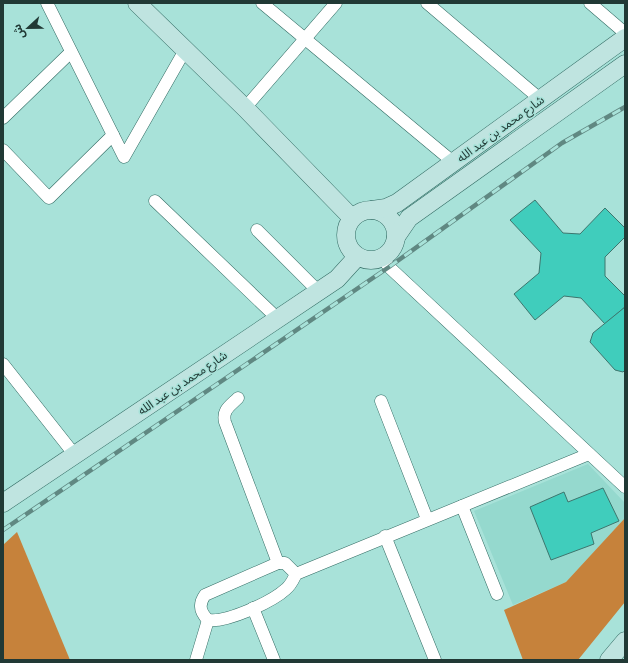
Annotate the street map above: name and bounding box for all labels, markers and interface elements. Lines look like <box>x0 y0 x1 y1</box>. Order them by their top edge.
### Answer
north arrow <box>8 8 48 48</box>
text: ش <box>9 22 28 41</box>
street label: شارع محمد بن عبد الله <box>454 92 548 167</box>
street label: شارع محمد بن عبد الله <box>135 347 231 419</box>

